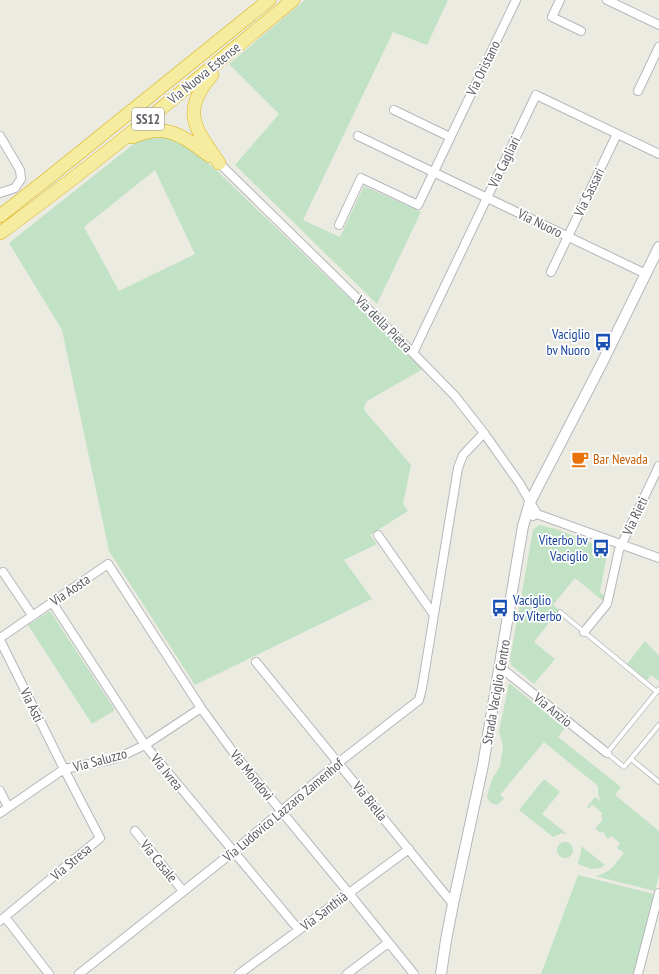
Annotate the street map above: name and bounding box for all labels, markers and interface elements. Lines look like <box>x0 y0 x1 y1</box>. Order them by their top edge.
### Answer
street label: Via Nuova Estense <box>163 38 244 108</box>
street label: Via Oristano <box>462 38 504 99</box>
road number: SS12 <box>132 108 164 130</box>
street label: Via Cagliari <box>483 133 524 191</box>
street label: Via Sassari <box>569 165 608 220</box>
street label: Via Nuoro <box>514 204 565 242</box>
street label: Via della Pietra <box>351 291 416 356</box>
place label: Vaciglio bv Nuoro <box>547 325 590 359</box>
bus stop icon: Vaciglio bv Nuoro <box>593 332 613 352</box>
cafe icon: Bar Nevada <box>570 449 590 469</box>
place label: Bar Nevada <box>593 450 648 468</box>
street label: Via Rieti <box>618 494 652 539</box>
place label: Viterbo bv Vaciglio <box>538 531 589 565</box>
bus stop icon: Viterbo bv Vaciglio <box>591 538 611 558</box>
street label: Via Aosta <box>46 570 93 610</box>
place label: Vaciglio bv Viterbo <box>512 591 562 625</box>
bus stop icon: Vaciglio bv Viterbo <box>490 598 510 618</box>
street label: Strada Vaciglio Centro <box>478 638 514 746</box>
street label: Via Asti <box>16 684 48 725</box>
street label: Via Anzio <box>529 688 576 731</box>
street label: Via Saluzzo <box>70 744 129 776</box>
street label: Via Mondovì <box>226 745 278 804</box>
street label: Via Ivrea <box>146 749 187 794</box>
street label: Via Ludovico Lazzaro Zamenhof <box>218 754 347 866</box>
street label: Via Biella <box>348 777 391 824</box>
street label: Via Casale <box>136 835 182 886</box>
street label: Via Stresa <box>46 840 95 885</box>
street label: Via Santhià <box>296 887 351 935</box>

